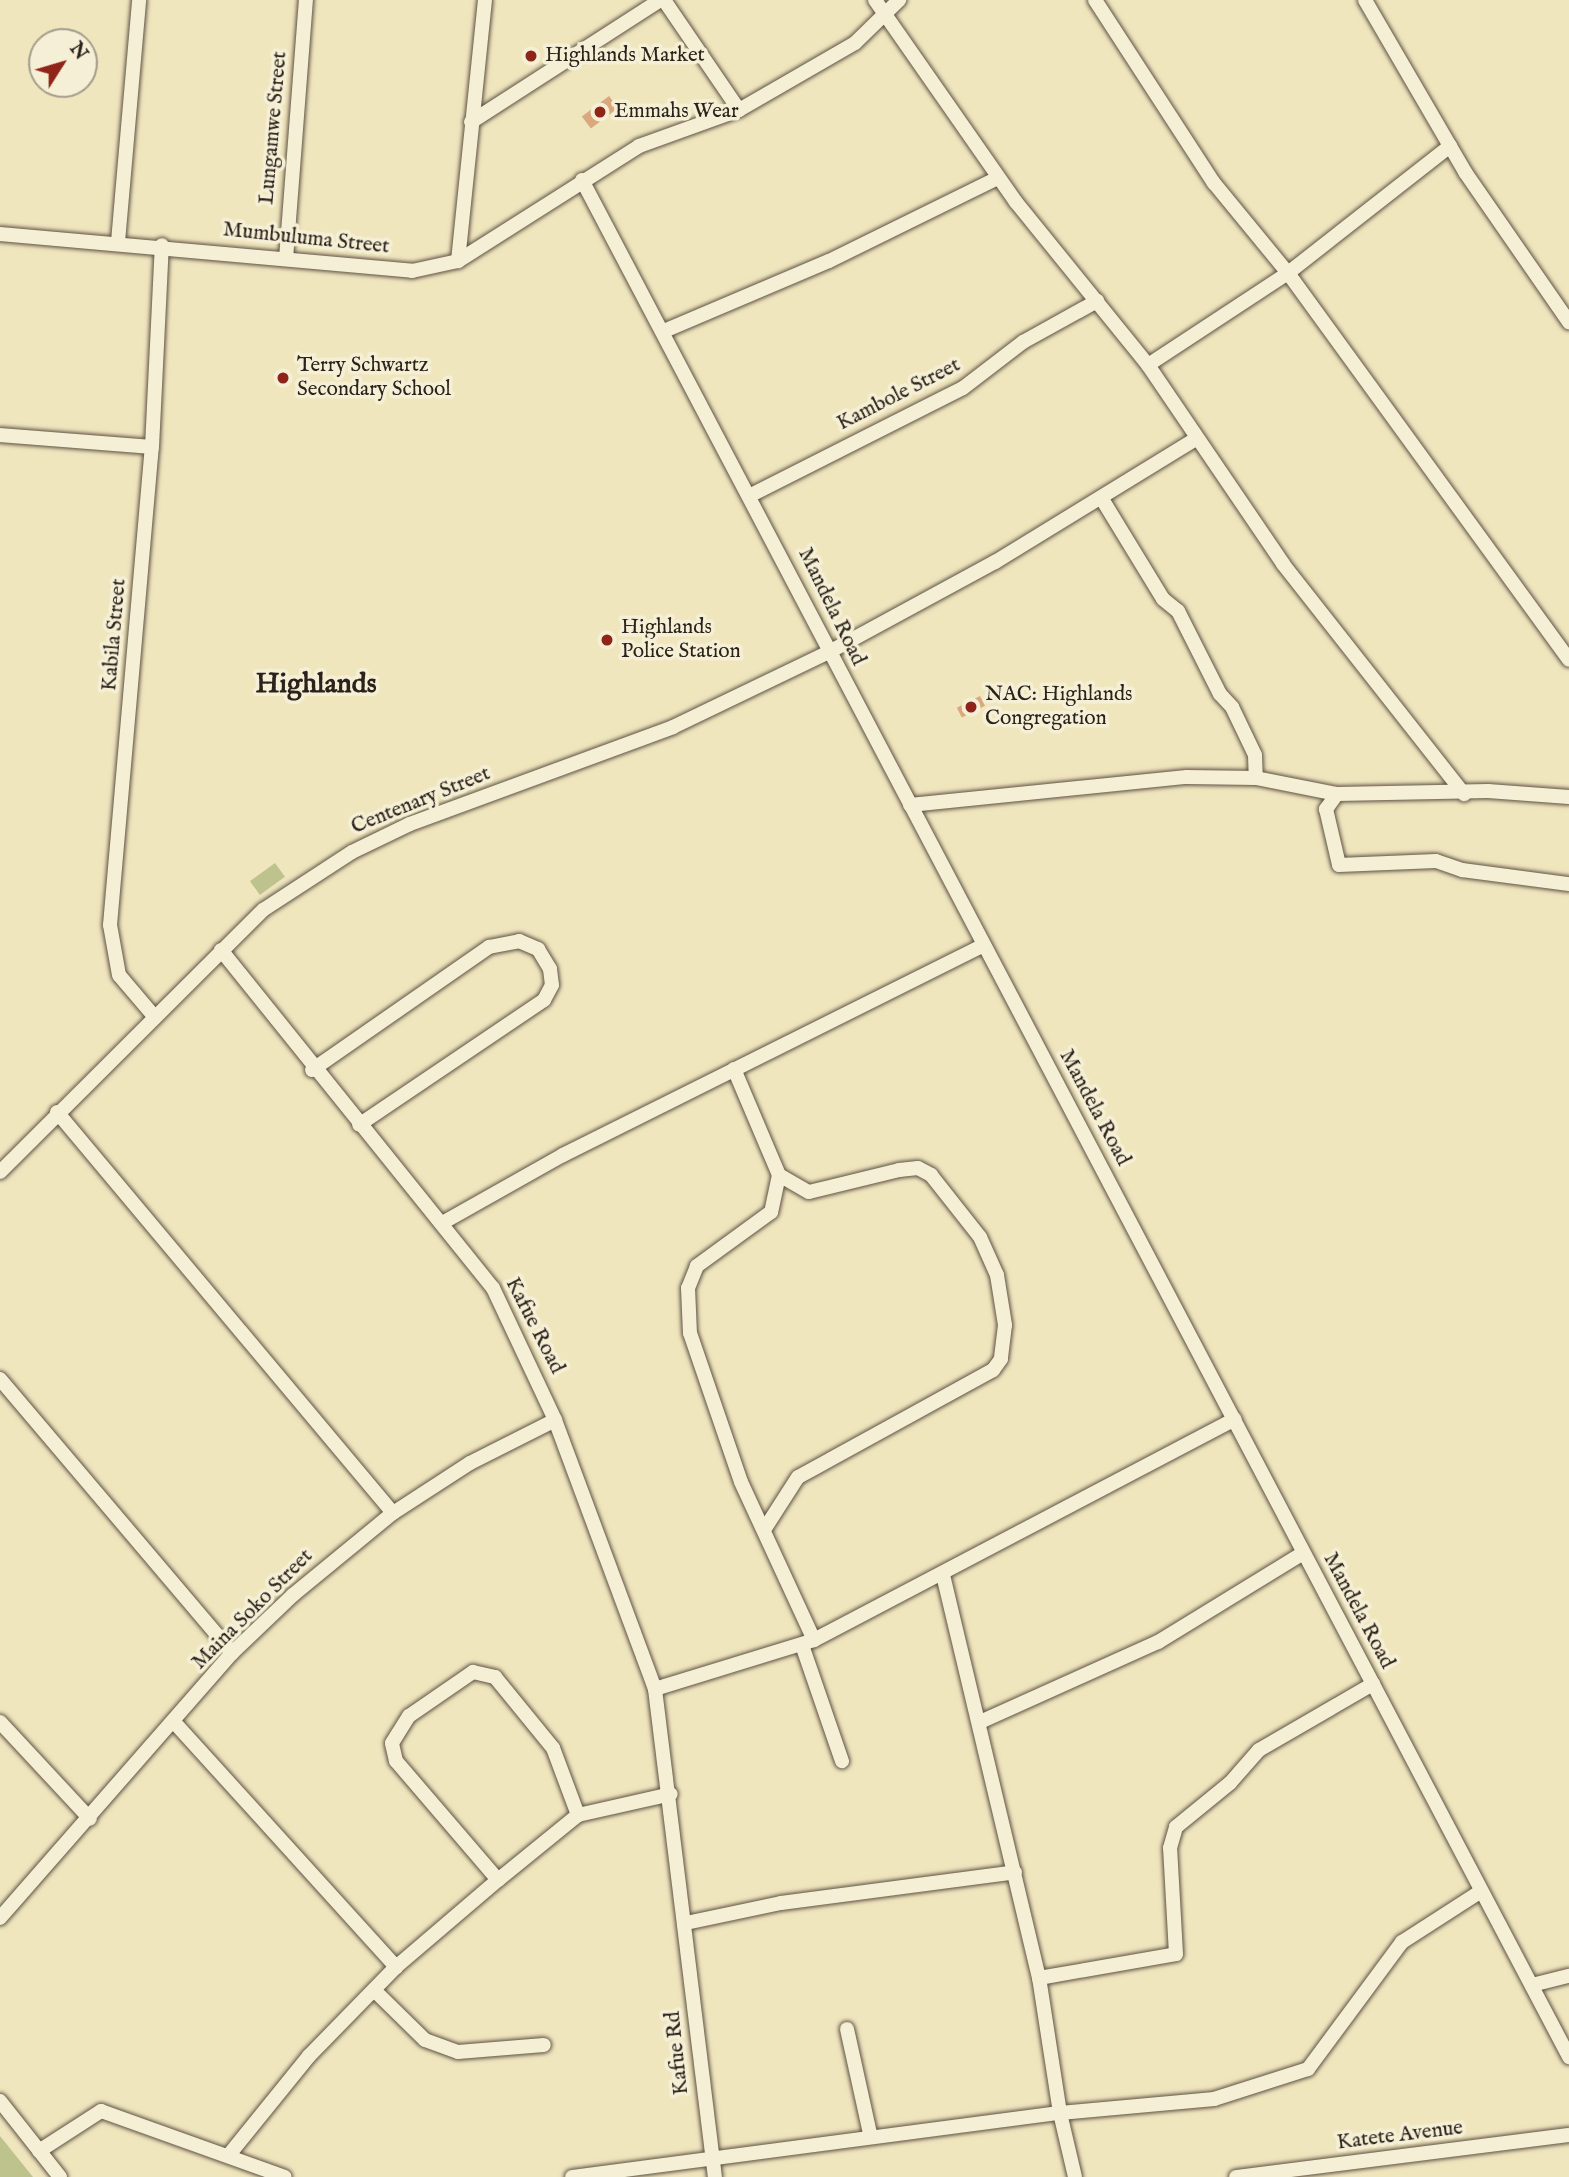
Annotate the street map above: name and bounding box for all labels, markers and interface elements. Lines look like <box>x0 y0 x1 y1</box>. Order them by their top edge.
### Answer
north arrow <box>28 28 98 98</box>
text: N <box>64 38 93 65</box>
place label: Highlands Market <box>545 43 705 69</box>
marker: Highlands Market <box>523 48 539 64</box>
street label: Lungamwe Street <box>255 50 293 206</box>
place label: Emmahs Wear <box>614 99 739 125</box>
marker: Emmahs Wear <box>592 104 608 120</box>
street label: Mumbuluma Street <box>222 218 390 260</box>
place label: Terry Schwartz Secondary School <box>297 353 451 403</box>
street label: Kambole Street <box>833 353 965 437</box>
marker: Terry Schwartz Secondary School <box>275 370 291 386</box>
street label: Mandela Road <box>792 544 870 670</box>
street label: Kabila Street <box>98 578 132 692</box>
place label: Highlands Police Station <box>621 615 741 665</box>
marker: Highlands Police Station <box>599 632 615 648</box>
district label: Highlands <box>255 668 377 702</box>
place label: NAC: Highlands Congregation <box>985 682 1132 732</box>
marker: NAC: Highlands Congregation <box>963 699 979 715</box>
street label: Centenary Street <box>348 762 494 840</box>
street label: Mandela Road <box>1053 1046 1135 1170</box>
street label: Kafue Road <box>499 1274 569 1378</box>
street label: Maina Soko Street <box>187 1544 319 1676</box>
street label: Mandela Road <box>1317 1549 1399 1673</box>
street label: Kafue Rd <box>661 2010 695 2096</box>
street label: Katete Avenue <box>1336 2116 1464 2156</box>

